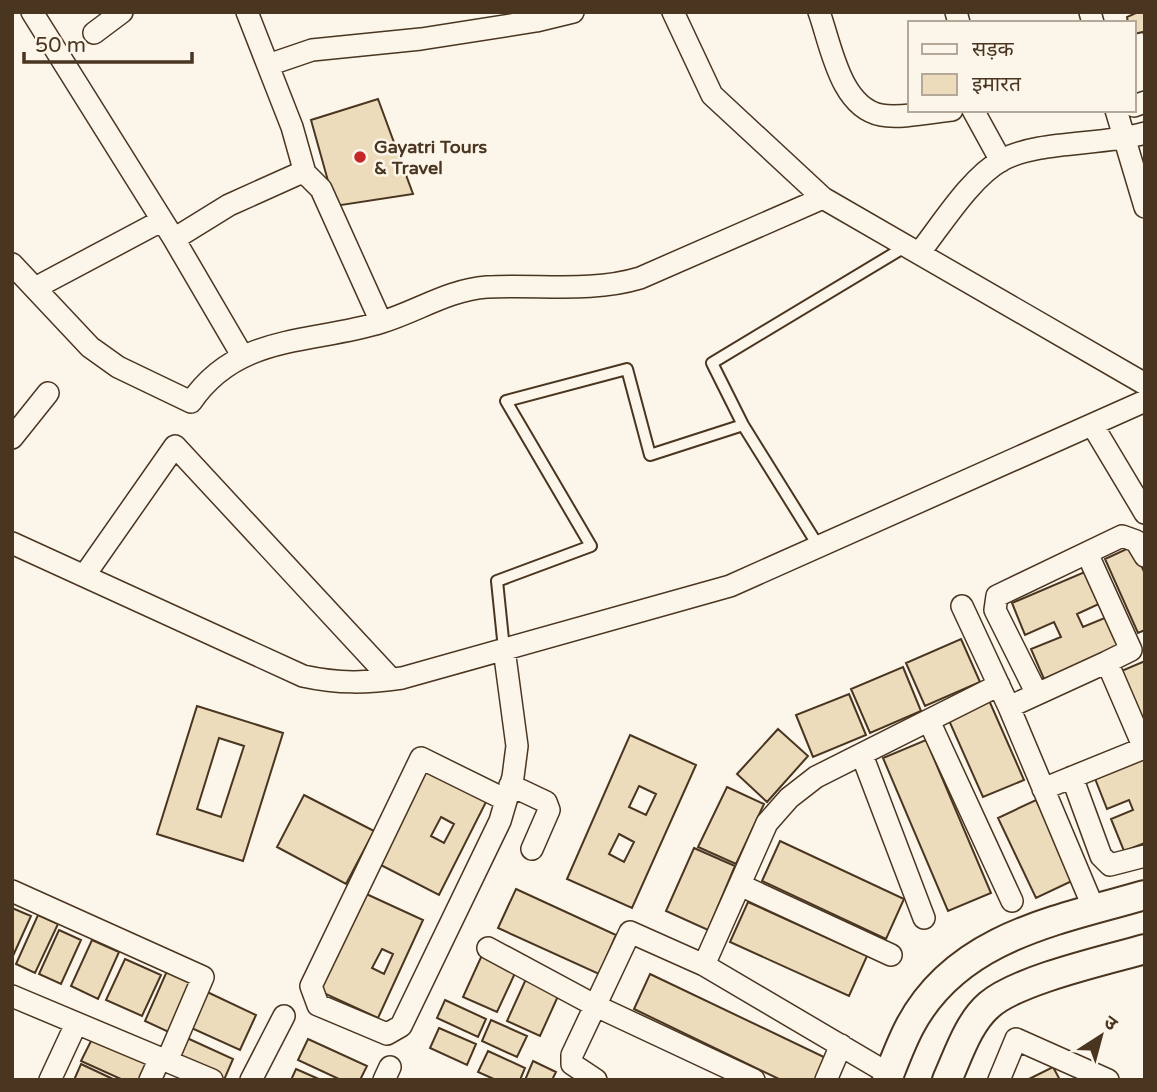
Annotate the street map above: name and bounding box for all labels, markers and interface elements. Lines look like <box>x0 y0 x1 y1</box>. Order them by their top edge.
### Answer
scale bar <box>24 21 192 65</box>
legend <box>908 21 1136 112</box>
text: 50 m <box>35 33 86 58</box>
text: सड़क <box>972 37 1014 62</box>
text: इमारत <box>972 72 1022 97</box>
place label: Gayatri Tours & Travel <box>374 136 488 179</box>
marker: Gayatri Tours & Travel <box>352 149 368 165</box>
north arrow <box>1066 1001 1136 1071</box>
text: उ <box>1099 1011 1122 1036</box>

